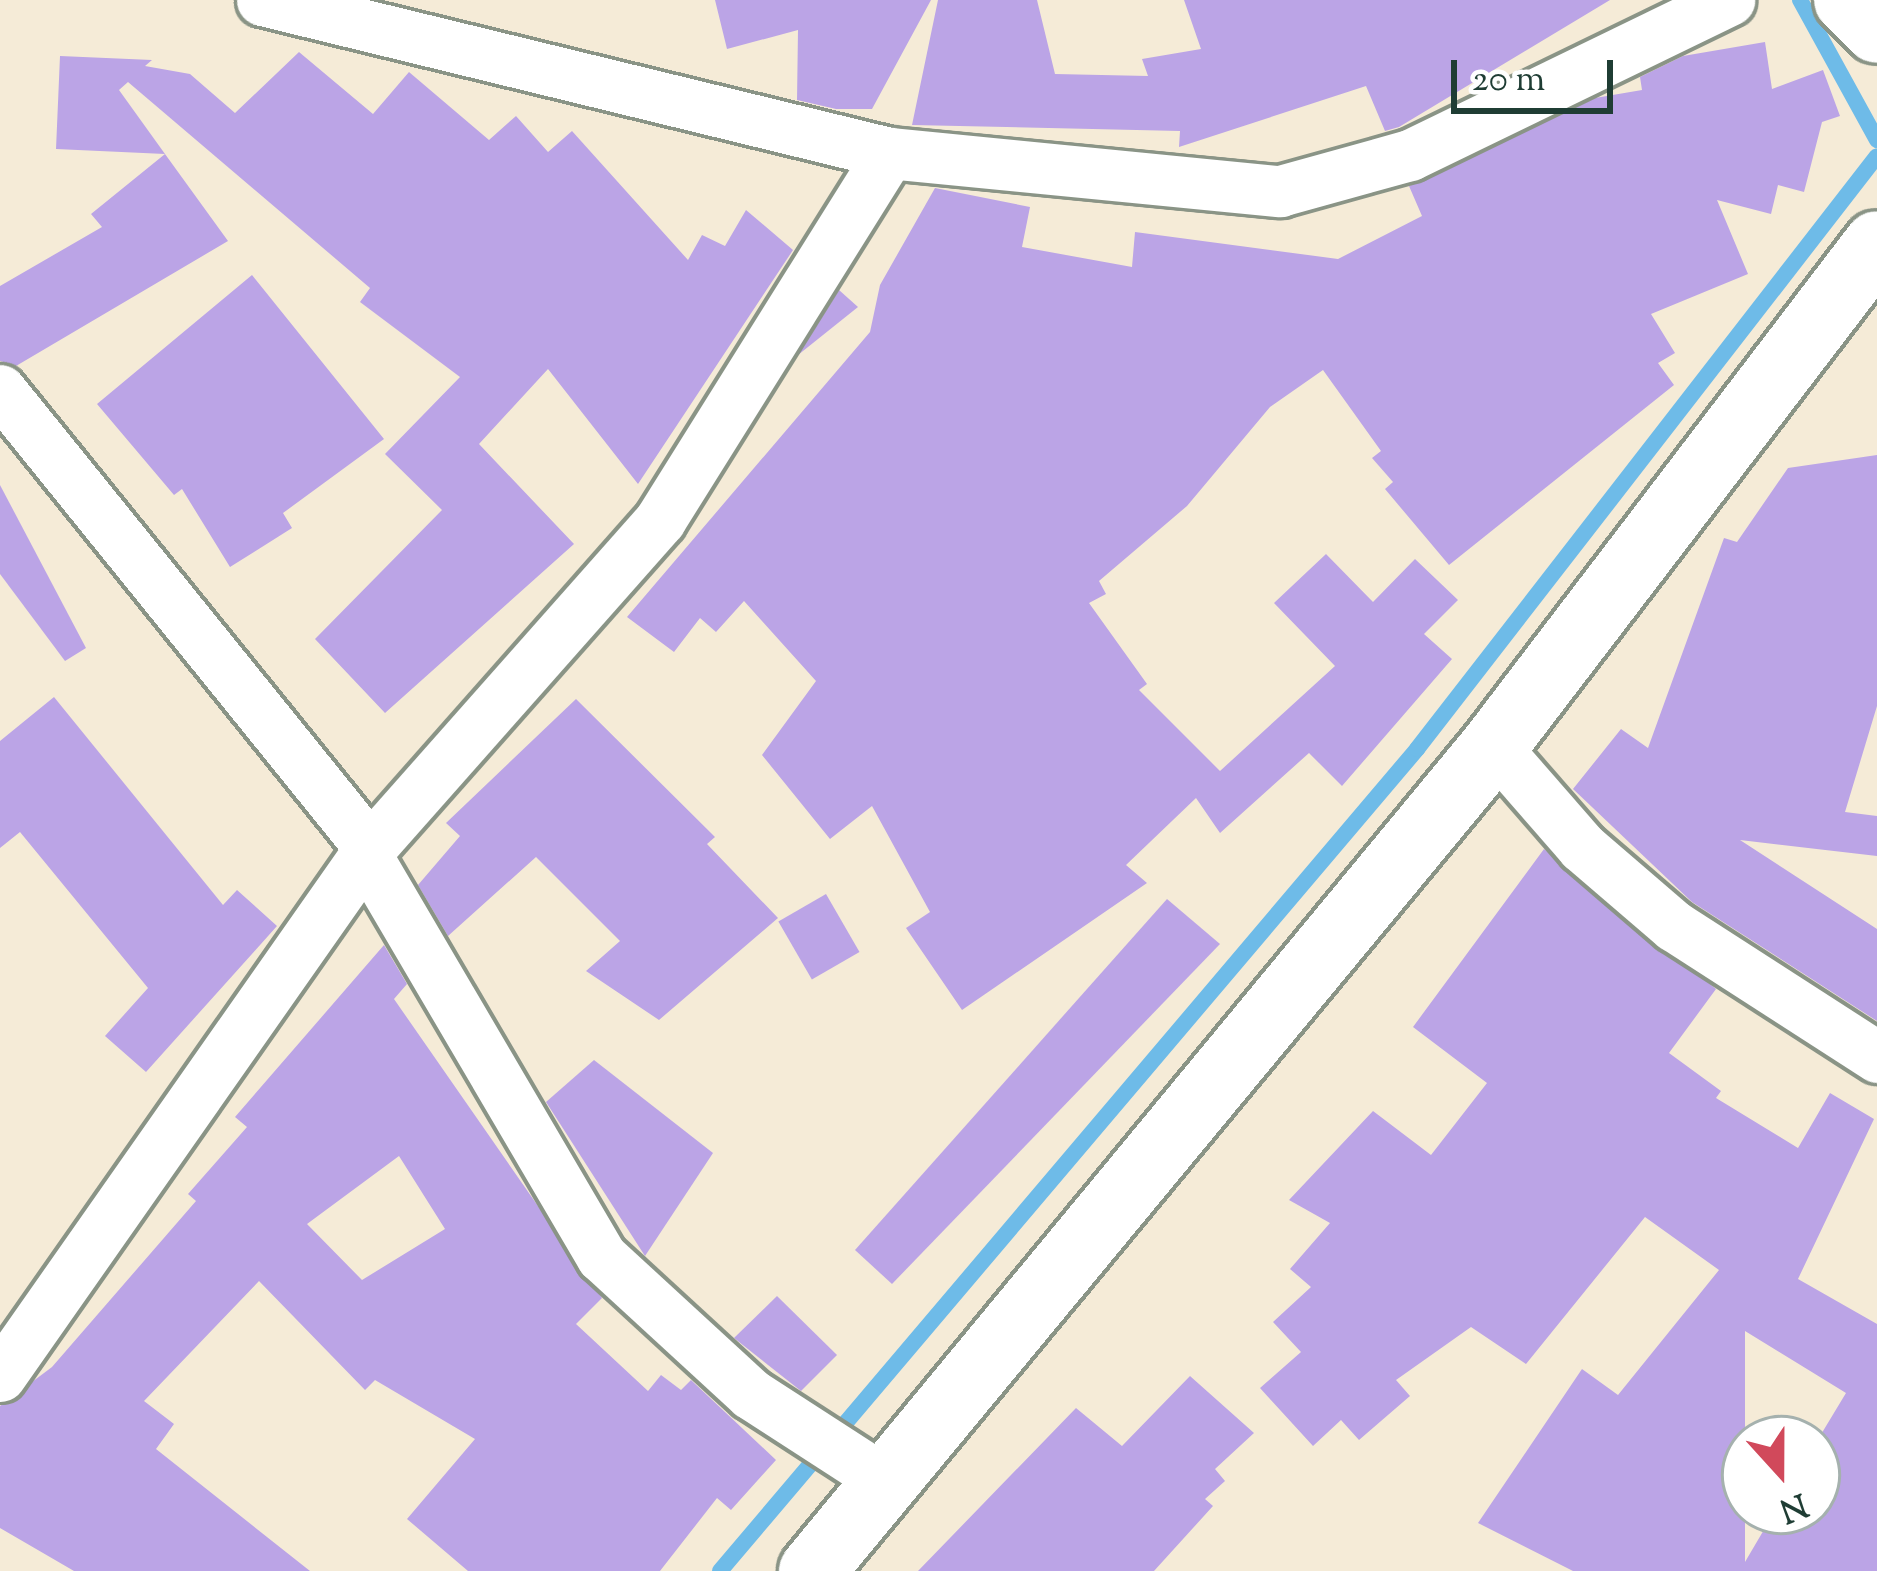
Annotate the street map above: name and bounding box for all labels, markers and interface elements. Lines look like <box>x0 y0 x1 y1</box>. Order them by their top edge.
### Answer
scale bar <box>1457 36 1619 110</box>
text: 20 m <box>1472 55 1545 107</box>
north arrow <box>1721 1415 1841 1535</box>
text: N <box>1772 1479 1814 1533</box>

